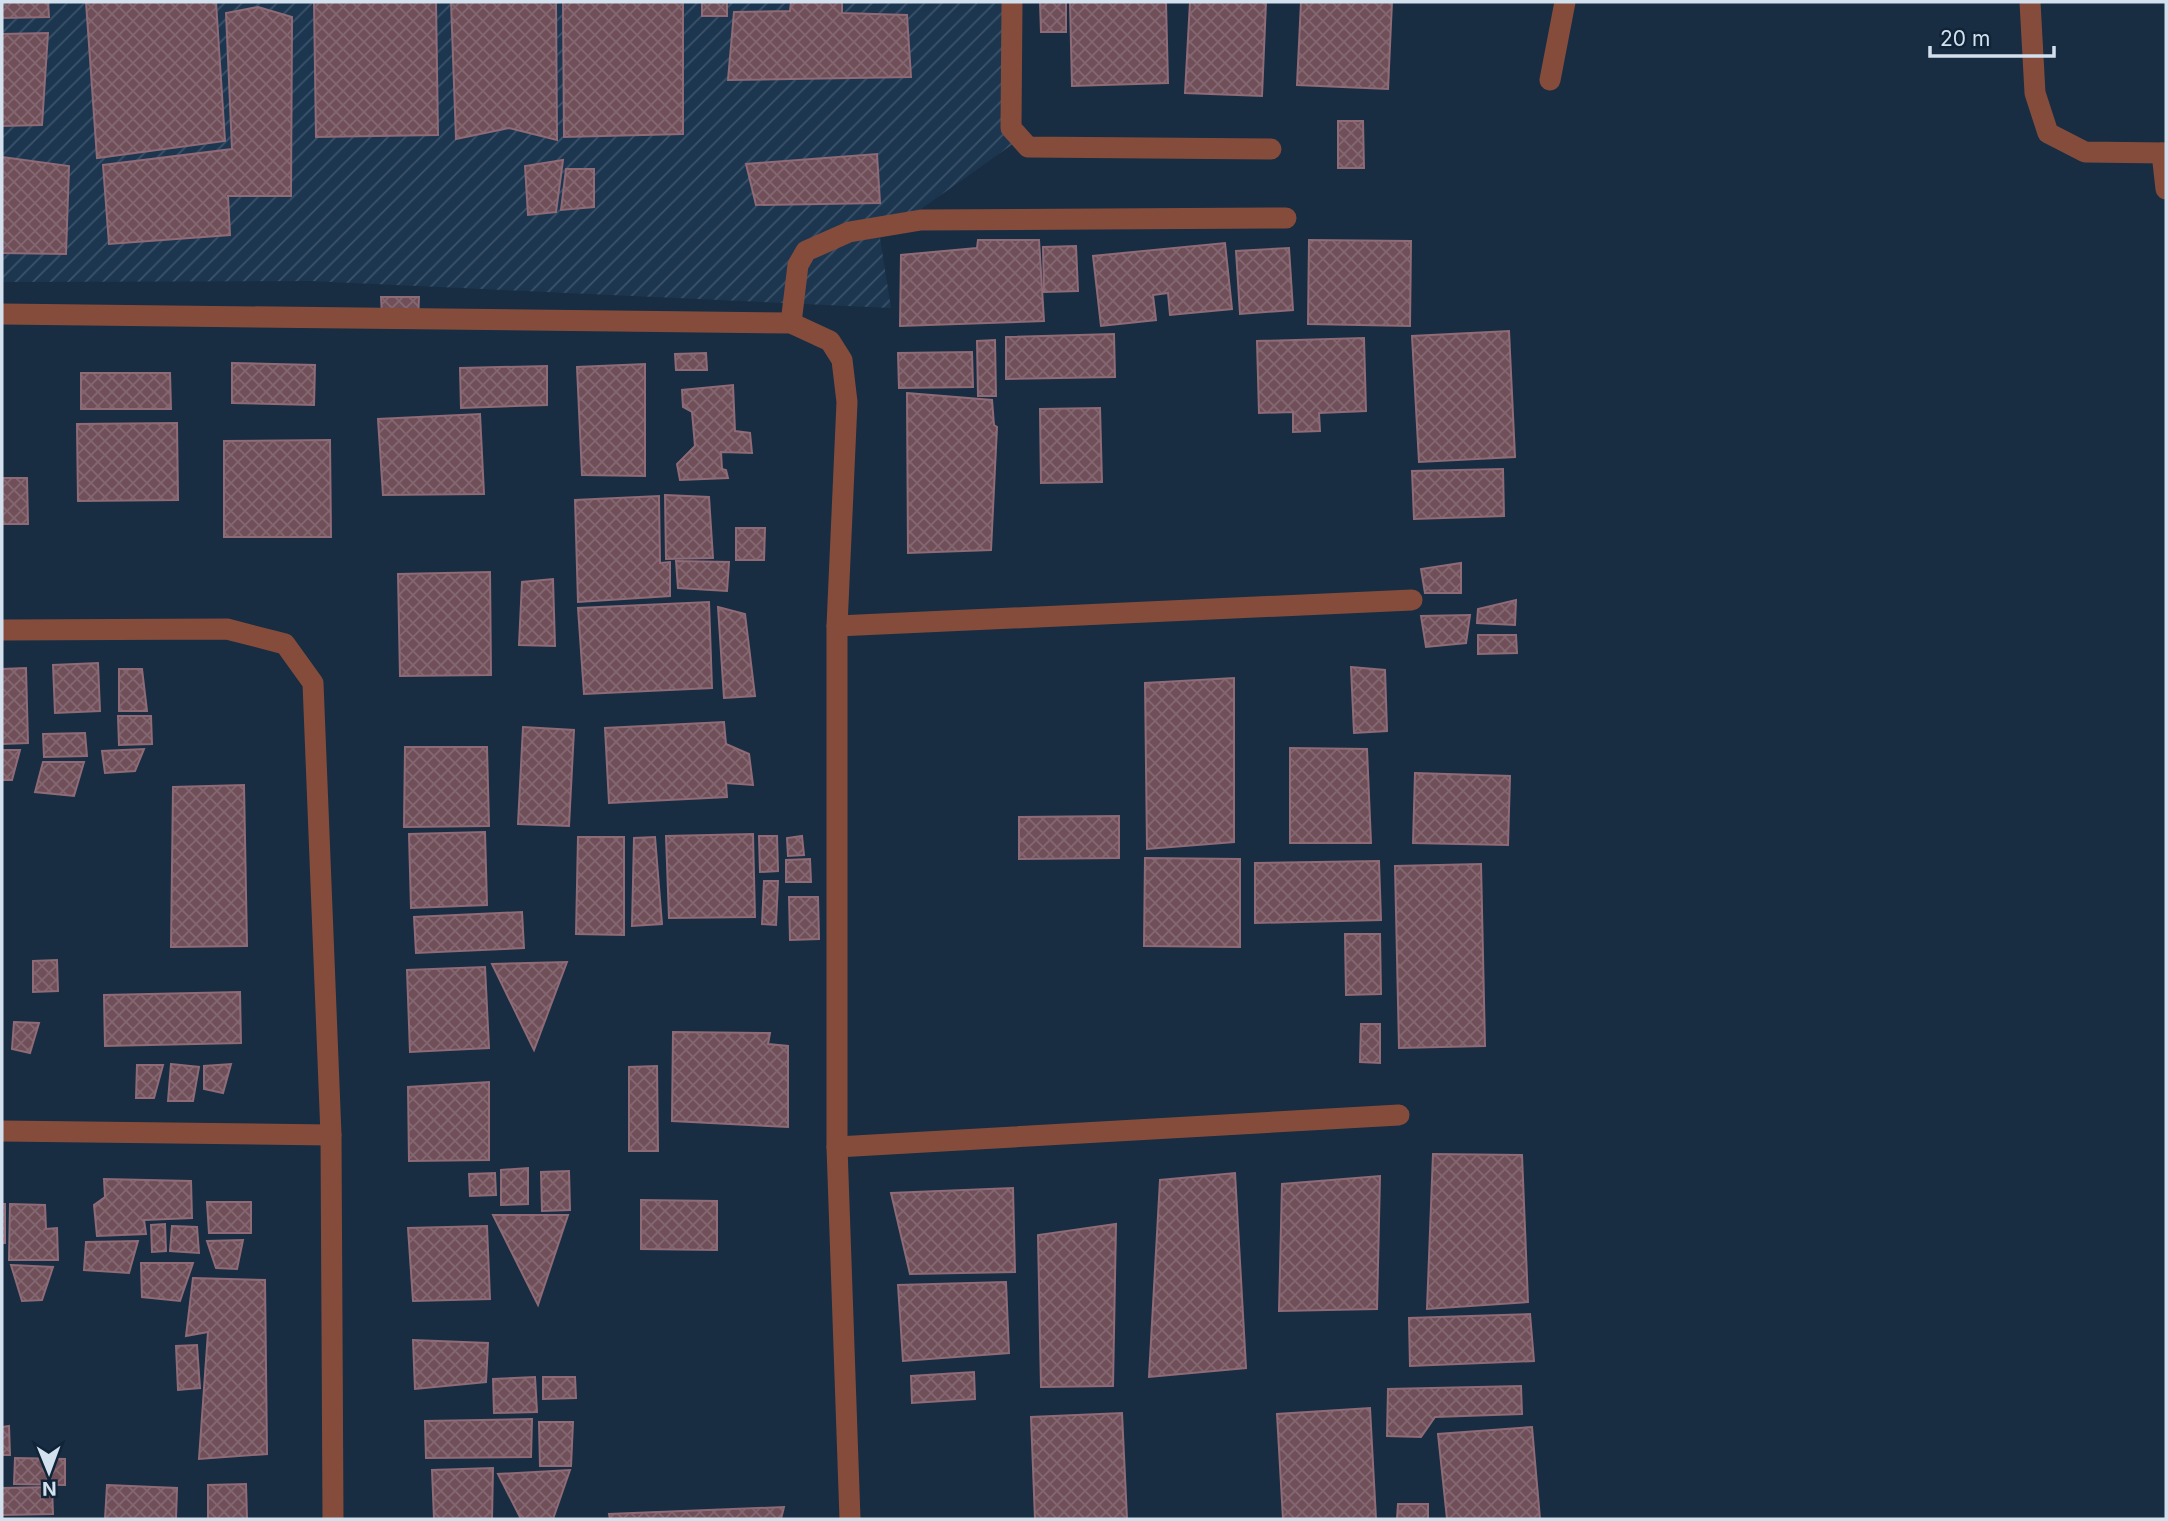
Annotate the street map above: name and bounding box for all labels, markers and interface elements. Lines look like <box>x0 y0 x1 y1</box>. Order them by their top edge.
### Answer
scale bar <box>1930 14 2054 58</box>
text: 20 m <box>1940 26 1990 51</box>
north arrow <box>14 1437 84 1507</box>
text: N <box>42 1477 57 1500</box>

